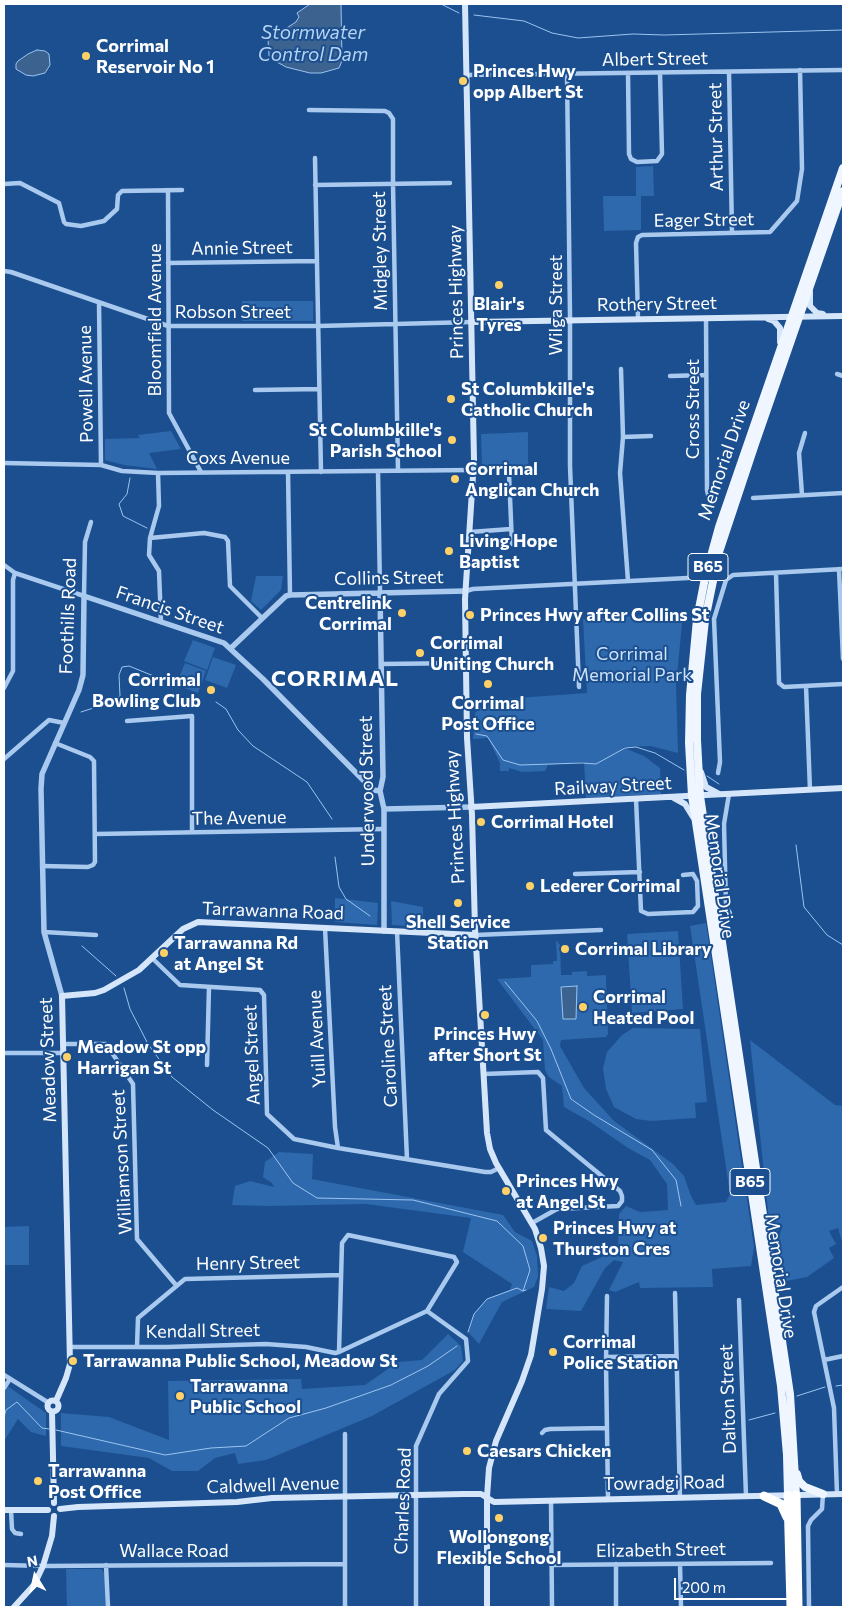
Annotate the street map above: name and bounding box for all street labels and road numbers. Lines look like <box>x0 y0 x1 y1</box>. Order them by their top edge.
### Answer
street label: Albert Street <box>602 47 708 71</box>
street label: Arthur Street <box>704 82 728 192</box>
street label: Midgley Street <box>368 191 392 311</box>
street label: Eager Street <box>653 208 755 232</box>
street label: Princes Highway <box>444 225 468 359</box>
street label: Annie Street <box>191 236 293 260</box>
street label: Bloomfield Avenue <box>144 243 166 397</box>
street label: Wilga Street <box>545 255 567 355</box>
street label: Rothery Street <box>597 292 717 316</box>
street label: Robson Street <box>175 301 291 323</box>
street label: Powell Avenue <box>74 325 98 443</box>
street label: Cross Street <box>682 359 704 459</box>
street label: Memorial Drive <box>693 397 755 523</box>
street label: Coxs Avenue <box>186 447 290 469</box>
road number: B65 <box>688 554 728 580</box>
street label: Foothills Road <box>55 557 81 675</box>
street label: Collins Street <box>334 566 444 590</box>
street label: Francis Street <box>113 581 227 639</box>
street label: Underwood Street <box>355 715 379 867</box>
street label: Princes Highway <box>441 749 469 885</box>
street label: Railway Street <box>554 772 672 800</box>
street label: The Avenue <box>191 806 287 830</box>
street label: Memorial Drive <box>701 812 739 940</box>
street label: Tarrawanna Road <box>202 898 344 924</box>
street label: Caroline Street <box>374 984 402 1108</box>
street label: Yuill Avenue <box>304 990 330 1088</box>
street label: Meadow Street <box>35 997 61 1123</box>
street label: Angel Street <box>239 1004 265 1106</box>
street label: Williamson Street <box>107 1089 137 1235</box>
road number: B65 <box>730 1168 770 1196</box>
street label: Memorial Drive <box>760 1212 802 1340</box>
street label: Henry Street <box>196 1251 300 1275</box>
street label: Kendall Street <box>146 1319 260 1343</box>
street label: Dalton Street <box>715 1344 741 1454</box>
street label: Charles Road <box>390 1447 416 1555</box>
street label: Towradgi Road <box>603 1471 725 1495</box>
street label: Caldwell Avenue <box>206 1472 340 1498</box>
street label: Elizabeth Street <box>596 1538 726 1562</box>
street label: Wallace Road <box>119 1540 229 1562</box>

